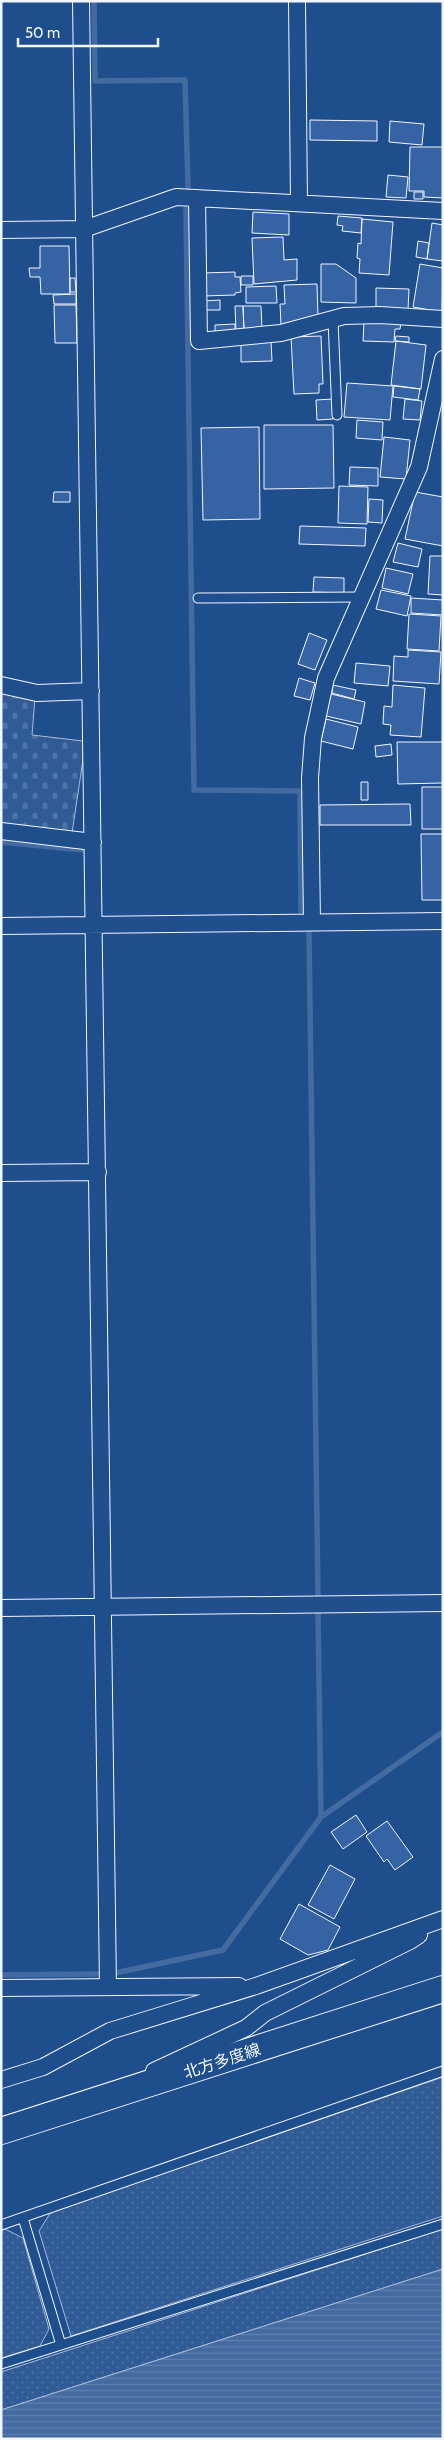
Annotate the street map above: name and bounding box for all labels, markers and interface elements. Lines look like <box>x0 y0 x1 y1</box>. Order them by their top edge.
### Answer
scale bar <box>18 15 158 47</box>
text: 50 m <box>25 24 60 42</box>
street label: 北方多度線 <box>181 2040 263 2082</box>

